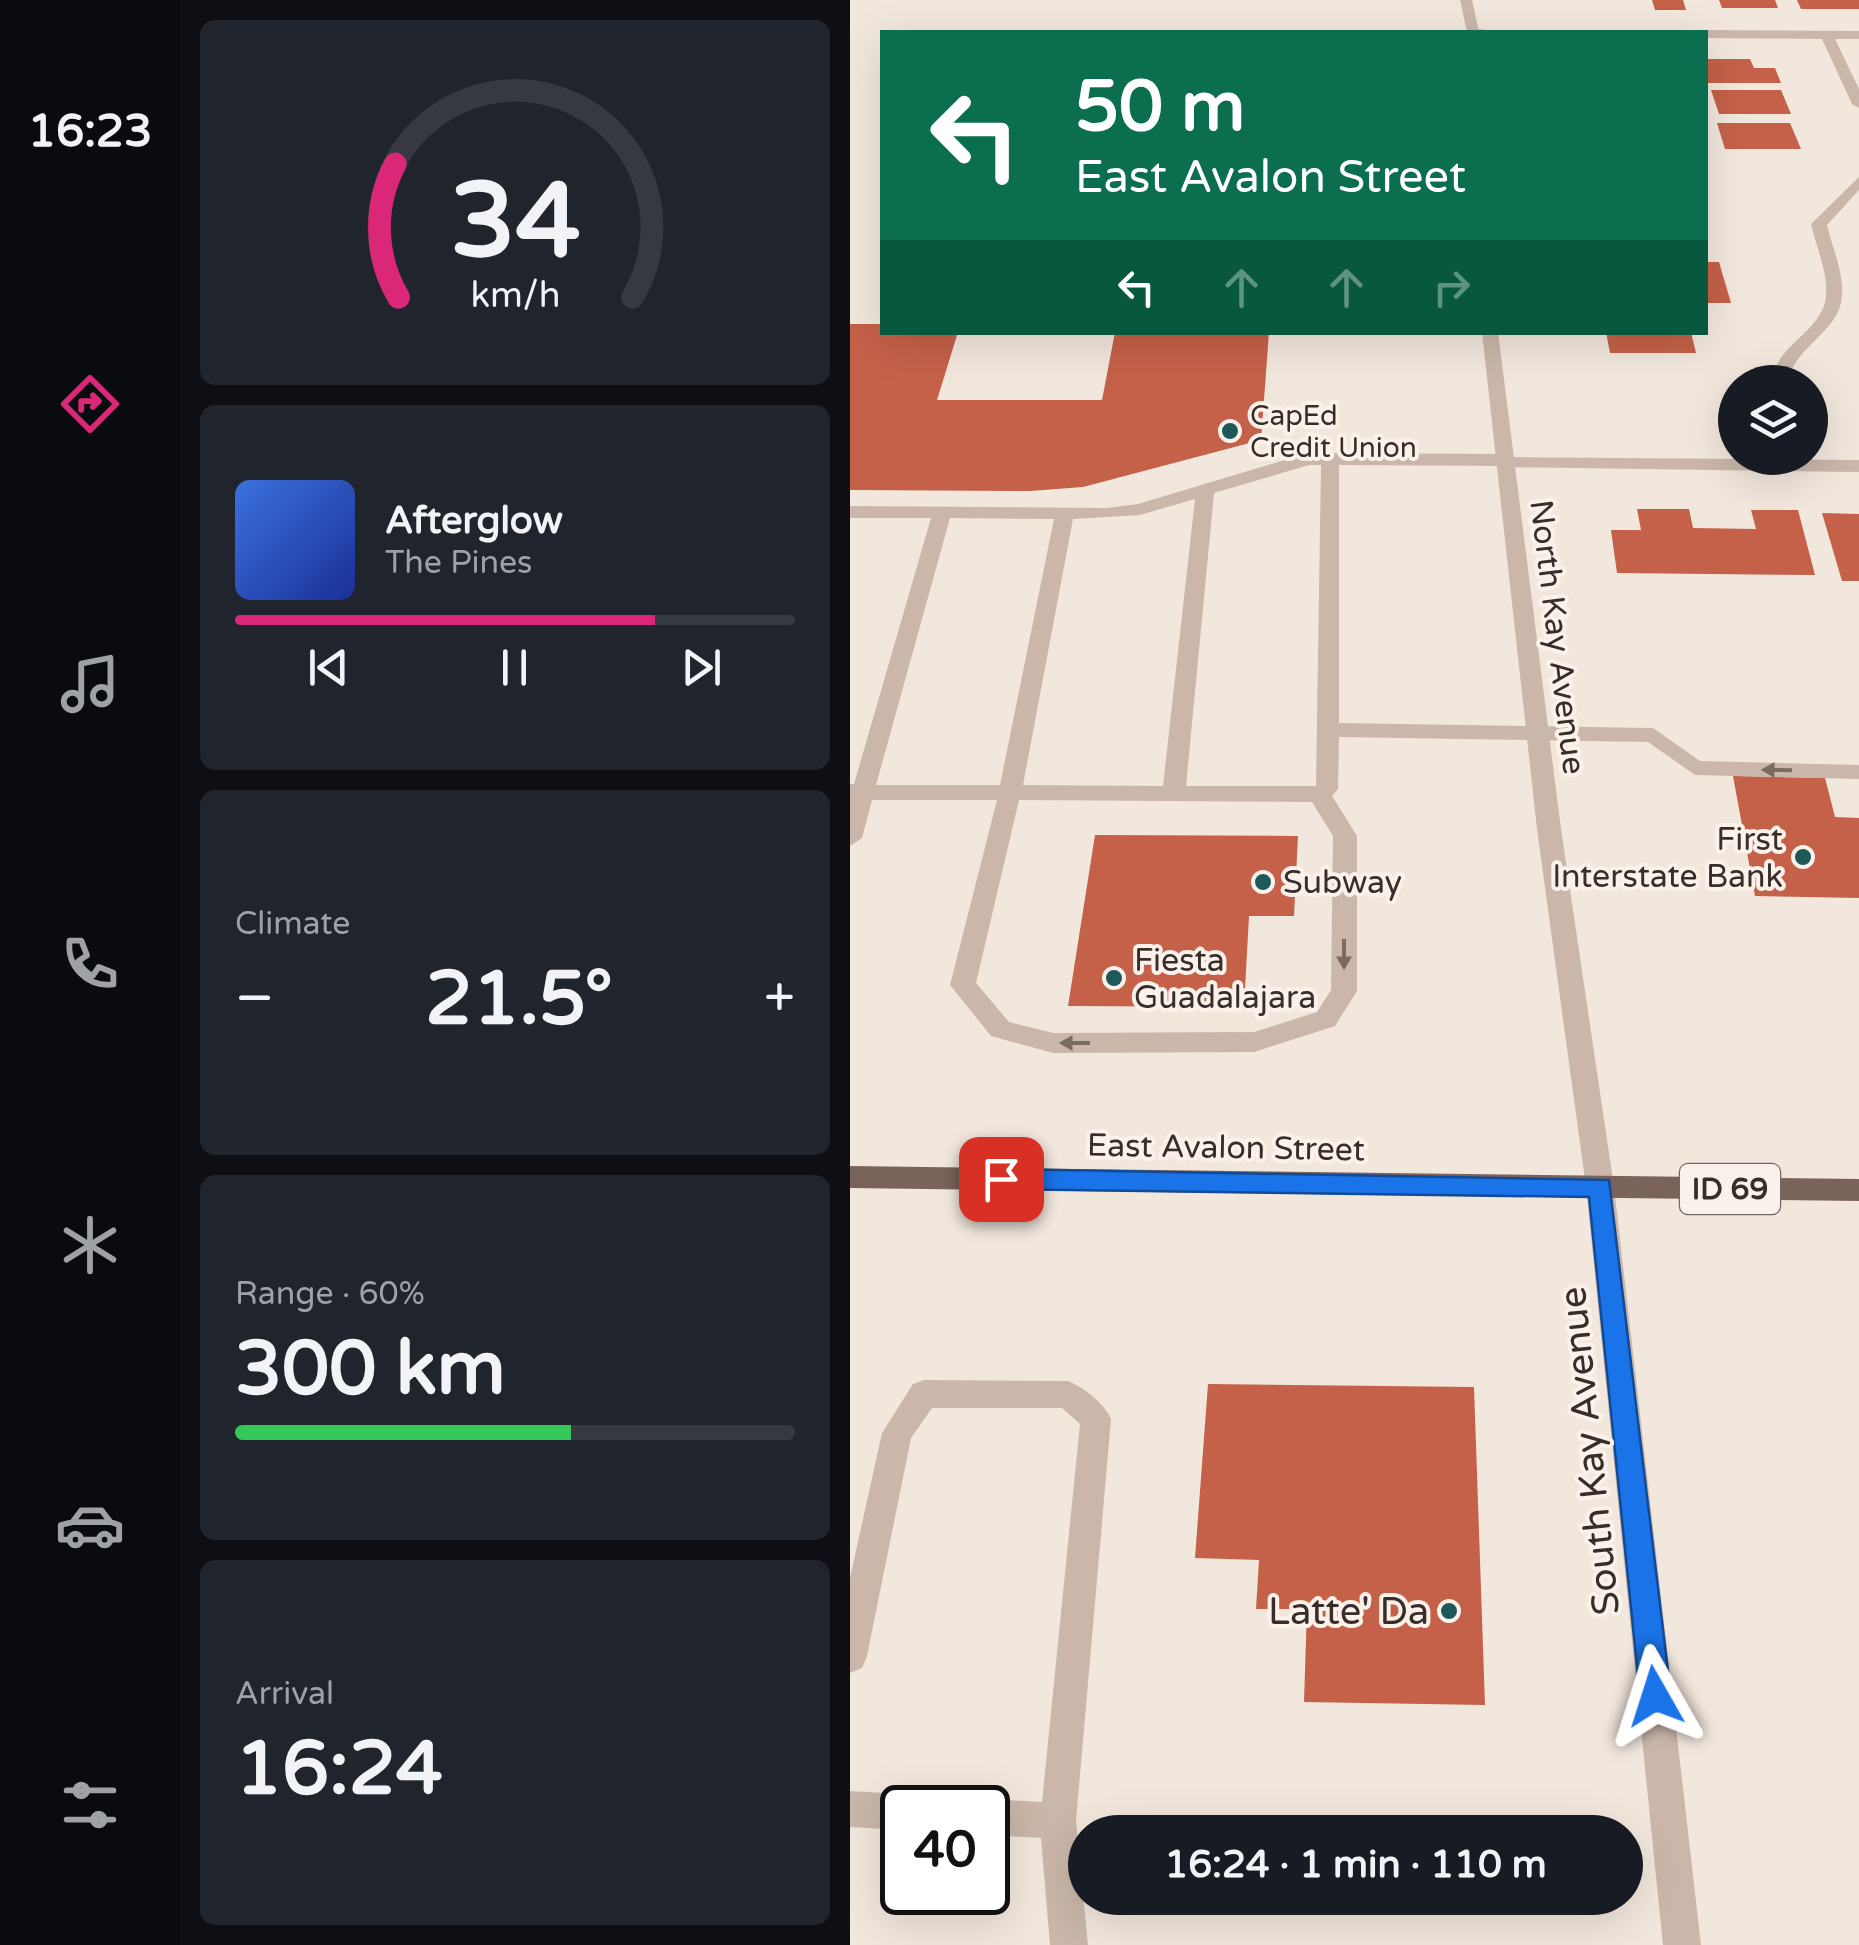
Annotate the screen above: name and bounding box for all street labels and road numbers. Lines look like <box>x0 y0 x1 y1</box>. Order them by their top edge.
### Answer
street label: North Kay Avenue <box>1521 498 1593 776</box>
street label: East Avalon Street <box>1087 1127 1365 1169</box>
road number: ID 69 <box>1680 1164 1780 1214</box>
street label: South Kay Avenue <box>1550 1284 1630 1617</box>

